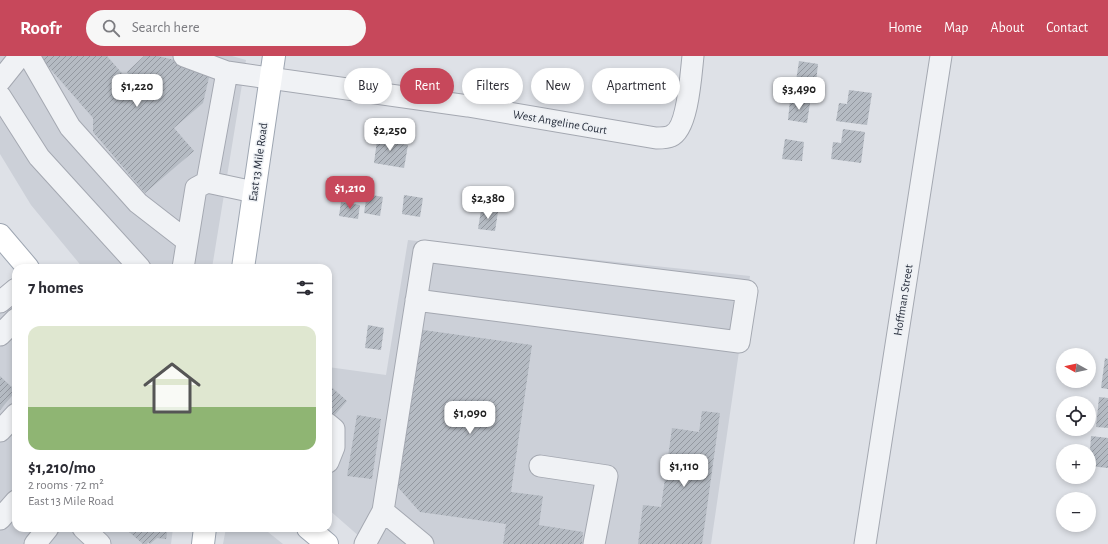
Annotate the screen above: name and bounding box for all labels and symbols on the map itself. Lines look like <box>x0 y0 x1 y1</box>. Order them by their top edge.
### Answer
pin: $1,220 <box>104 74 170 108</box>
pin: $3,490 <box>766 77 832 111</box>
street label: West Angeline Court <box>512 108 608 136</box>
pin: $2,250 <box>357 118 423 152</box>
street label: East 13 Mile Road <box>247 122 269 202</box>
pin: $1,210 <box>317 176 383 210</box>
pin: $2,380 <box>455 186 521 220</box>
street label: Hoffman Street <box>891 263 915 337</box>
north arrow <box>1056 348 1096 388</box>
pin: $1,090 <box>437 401 503 435</box>
pin: $1,110 <box>651 454 717 488</box>

